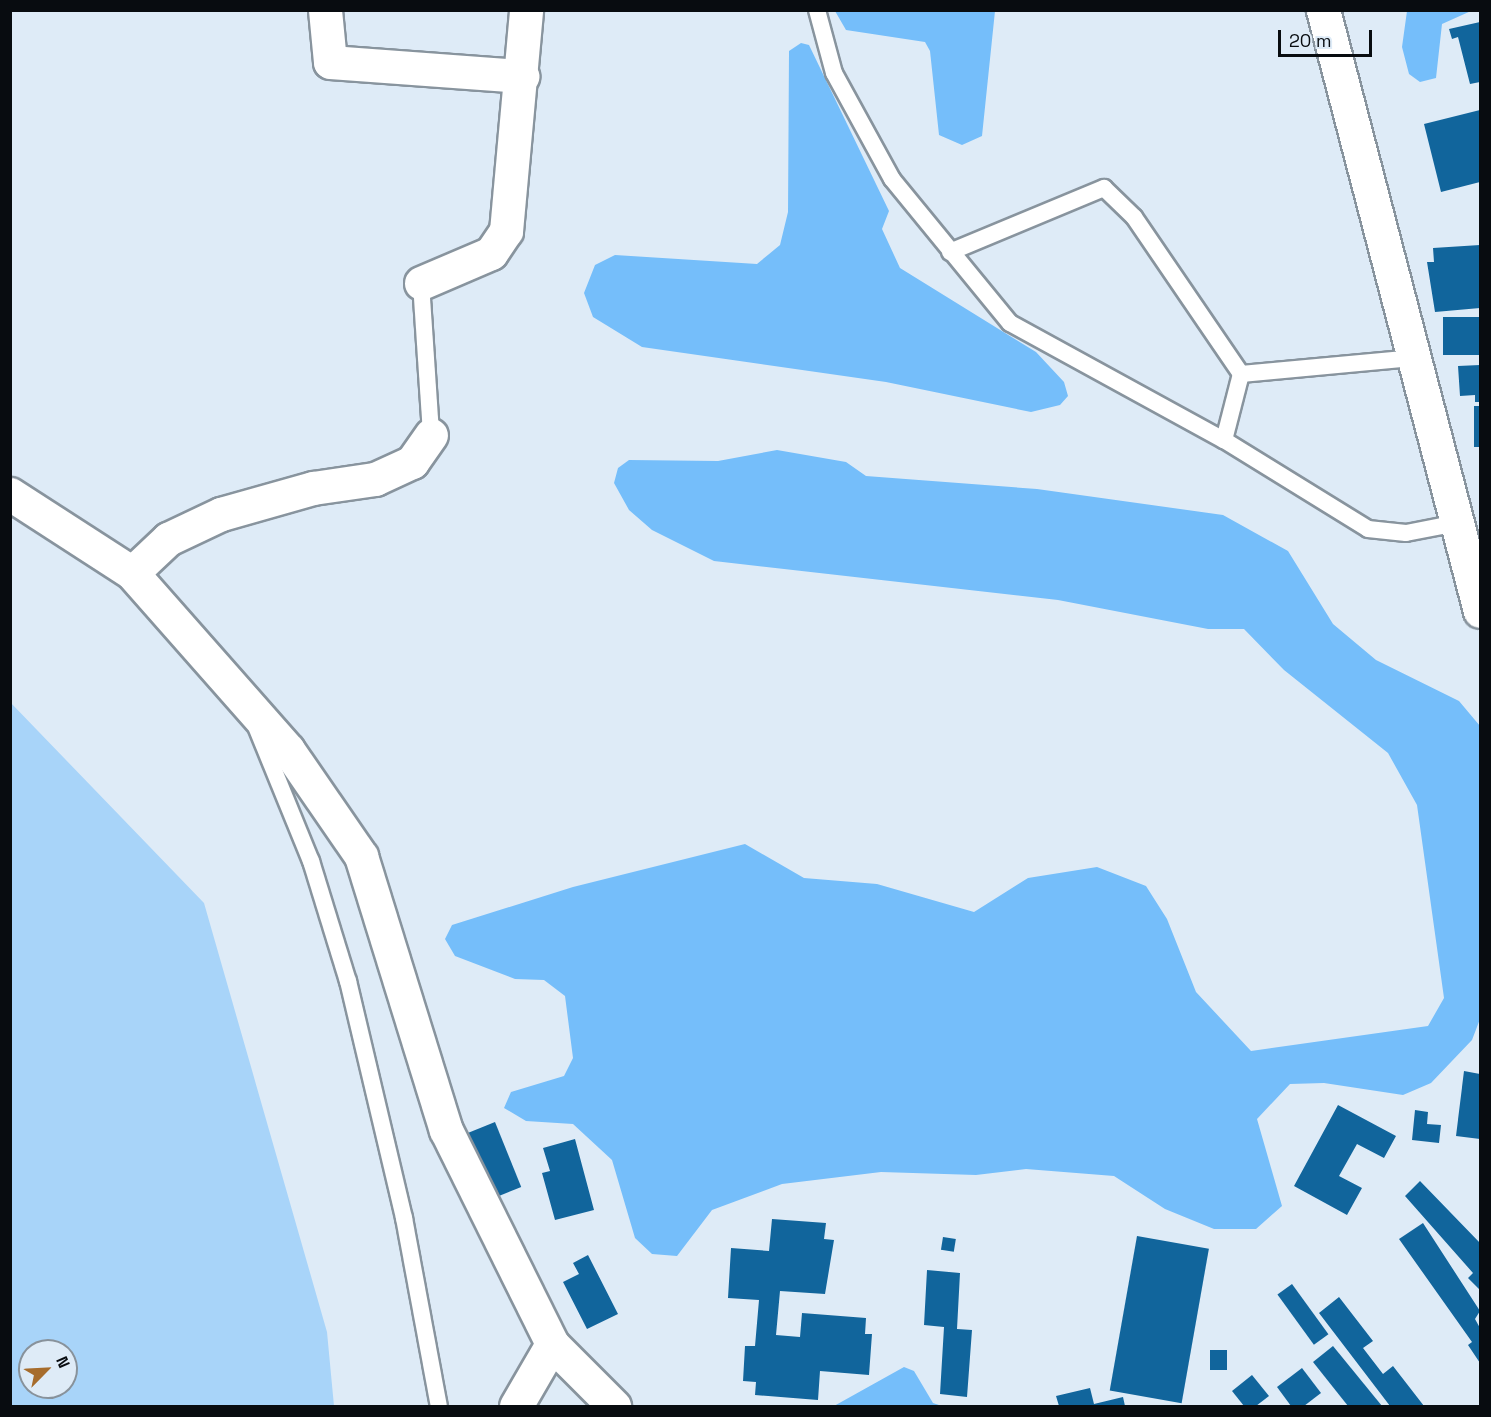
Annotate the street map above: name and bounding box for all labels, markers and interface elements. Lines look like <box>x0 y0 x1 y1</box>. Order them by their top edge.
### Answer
scale bar <box>1281 18 1376 56</box>
text: 20 m <box>1289 29 1332 52</box>
north arrow <box>18 1339 78 1399</box>
text: N <box>51 1353 75 1371</box>

